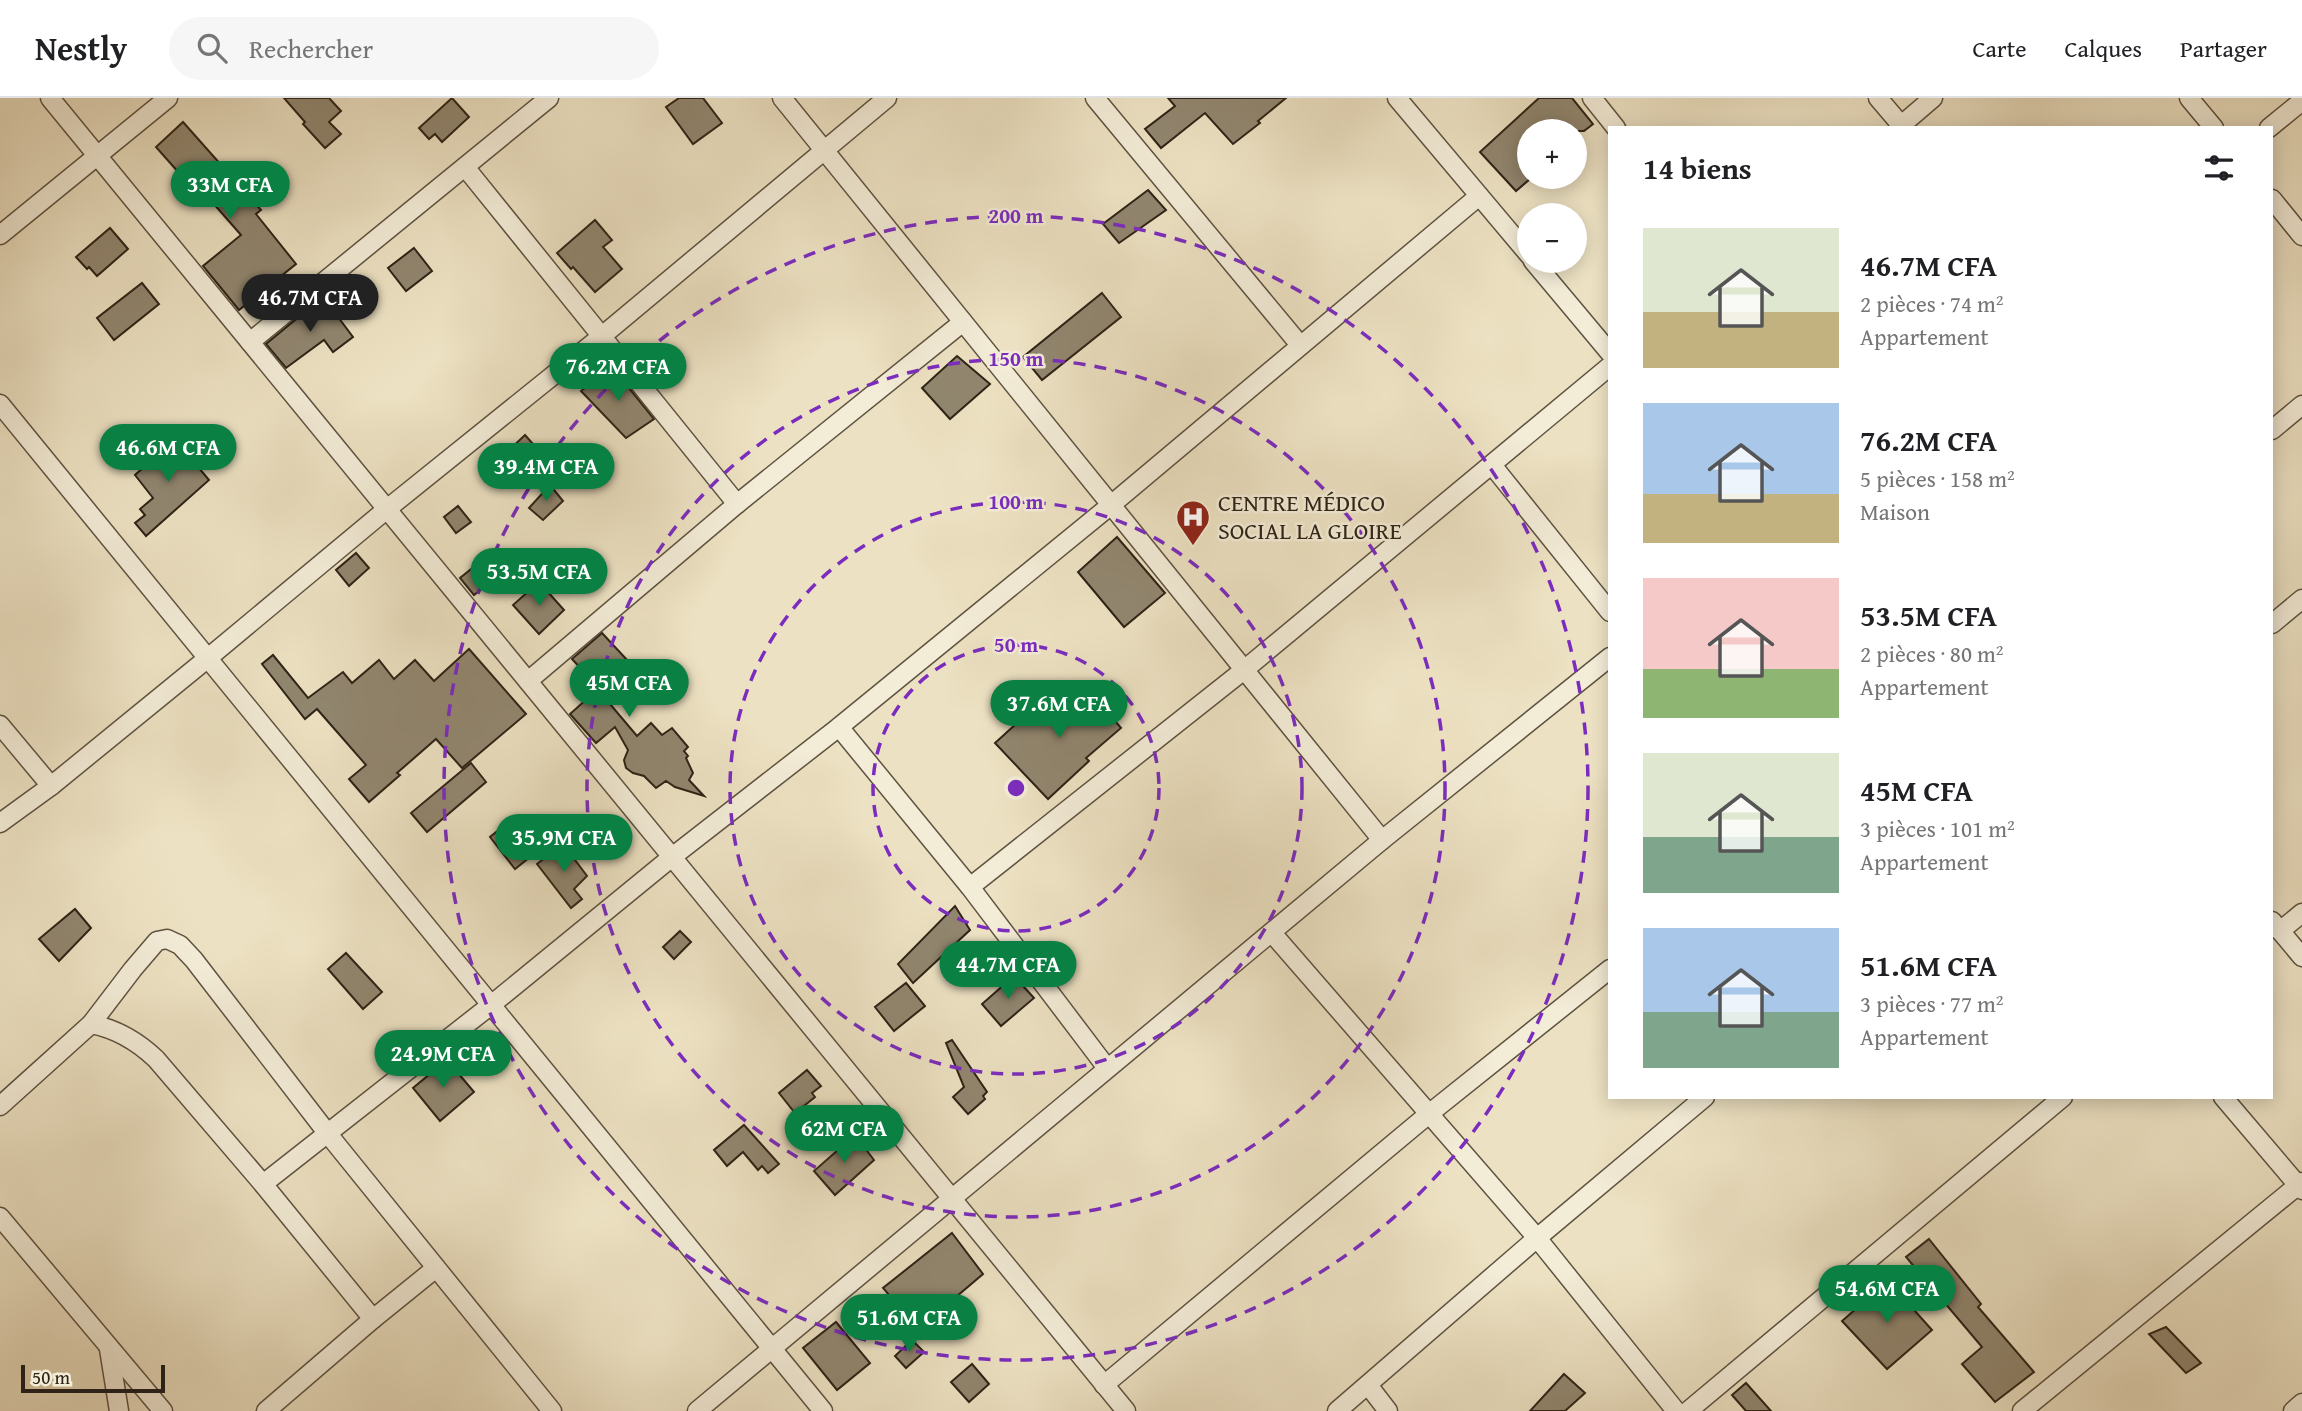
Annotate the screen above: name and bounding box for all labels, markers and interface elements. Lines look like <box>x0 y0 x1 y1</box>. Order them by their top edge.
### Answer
search box <box>169 17 659 80</box>
text: Nestly <box>35 24 127 72</box>
icon: search <box>193 29 231 67</box>
text: Rechercher <box>249 29 373 68</box>
text: Carte <box>1972 31 2026 66</box>
text: Calques <box>2064 31 2142 66</box>
text: Partager <box>2180 31 2267 66</box>
map controls <box>1517 119 1587 273</box>
button: + <box>1517 119 1587 189</box>
text: 14 biens <box>1643 146 1752 190</box>
icon: filters <box>2200 149 2238 187</box>
pin: 33M CFA <box>165 162 295 221</box>
text: 33M CFA <box>187 167 273 200</box>
text: 200 m <box>988 200 1044 231</box>
button: − <box>1517 203 1587 273</box>
text: 46.7M CFA <box>1860 243 1997 287</box>
icon: home <box>1699 256 1783 340</box>
pin: 46.7M CFA <box>230 274 390 334</box>
text: 46.7M CFA <box>257 280 363 313</box>
text: 2 pièces · 74 m² <box>1860 287 2004 320</box>
text: Appartement <box>1860 320 1989 353</box>
text: 150 m <box>988 343 1044 374</box>
pin: 76.2M CFA <box>538 344 698 403</box>
text: 76.2M CFA <box>565 349 671 382</box>
text: 76.2M CFA <box>1860 418 1997 462</box>
pin: 46.6M CFA <box>88 424 248 484</box>
text: 46.6M CFA <box>115 430 221 463</box>
icon: home <box>1699 431 1783 515</box>
pin: 39.4M CFA <box>466 444 626 503</box>
text: 39.4M CFA <box>493 449 599 482</box>
text: 5 pièces · 158 m² <box>1860 462 2015 495</box>
place label: CENTRE MÉDICO SOCIAL LA GLOIRE <box>1218 485 1402 548</box>
text: 100 m <box>988 486 1044 517</box>
text: Maison <box>1860 495 1930 528</box>
hospital icon: CENTRE MÉDICO SOCIAL LA GLOIRE <box>1174 498 1212 547</box>
pin: 53.5M CFA <box>459 548 619 608</box>
text: 53.5M CFA <box>486 554 592 587</box>
text: 53.5M CFA <box>1860 593 1997 637</box>
icon: home <box>1699 606 1783 690</box>
text: 50 m <box>994 629 1038 660</box>
text: 2 pièces · 80 m² <box>1860 637 2004 670</box>
pin: 45M CFA <box>564 660 694 719</box>
text: 45M CFA <box>586 665 672 698</box>
text: Appartement <box>1860 670 1989 703</box>
pin: 37.6M CFA <box>979 680 1139 740</box>
text: 37.6M CFA <box>1006 686 1112 719</box>
text: 45M CFA <box>1860 768 1973 812</box>
centre of rings <box>1004 776 1028 800</box>
icon: home <box>1699 781 1783 865</box>
text: 3 pièces · 101 m² <box>1860 812 2015 845</box>
pin: 35.9M CFA <box>484 814 644 874</box>
text: 35.9M CFA <box>511 820 617 853</box>
text: Appartement <box>1860 845 1989 878</box>
pin: 44.7M CFA <box>928 942 1088 1001</box>
text: 51.6M CFA <box>1860 943 1997 987</box>
text: 44.7M CFA <box>955 947 1061 980</box>
icon: home <box>1699 956 1783 1040</box>
text: 3 pièces · 77 m² <box>1860 987 2004 1020</box>
text: Appartement <box>1860 1020 1989 1053</box>
pin: 24.9M CFA <box>363 1030 523 1090</box>
text: 24.9M CFA <box>390 1036 496 1069</box>
pin: 62M CFA <box>779 1105 909 1165</box>
text: 62M CFA <box>801 1111 887 1144</box>
pin: 54.6M CFA <box>1807 1266 1967 1325</box>
text: 54.6M CFA <box>1834 1271 1940 1304</box>
pin: 51.6M CFA <box>829 1294 989 1354</box>
text: 51.6M CFA <box>856 1300 962 1333</box>
scale bar <box>21 1362 164 1394</box>
text: 50 m <box>32 1363 70 1391</box>

